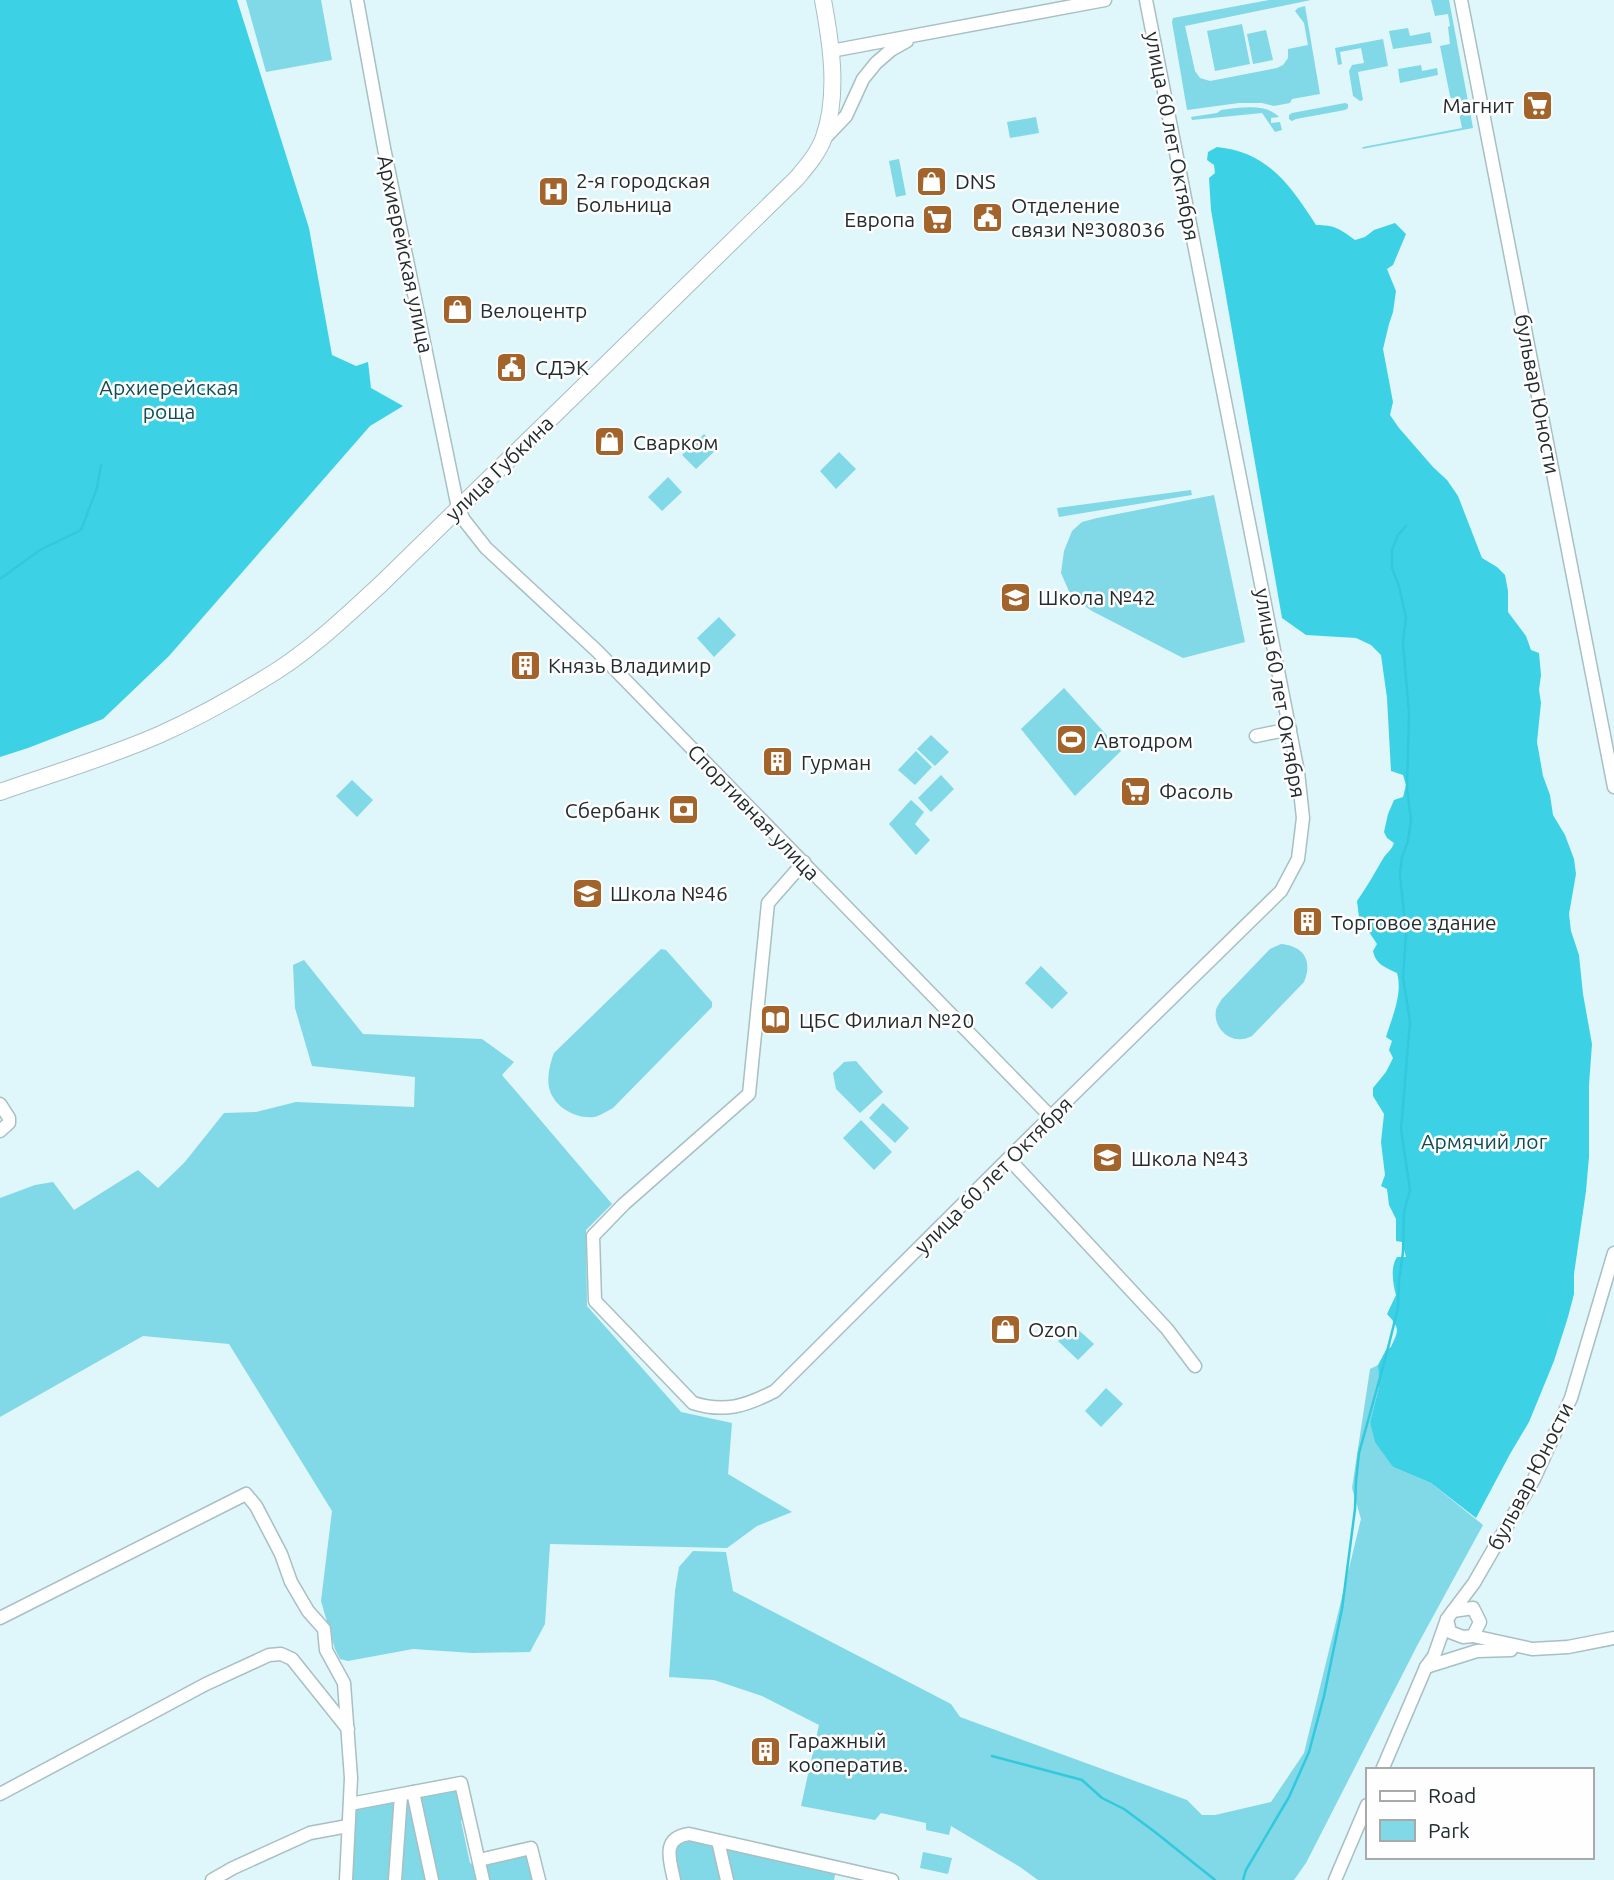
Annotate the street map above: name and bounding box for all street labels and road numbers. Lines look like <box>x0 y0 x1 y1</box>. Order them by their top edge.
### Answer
street label: улица 60 лет Октября <box>1141 29 1205 243</box>
street label: Архиерейская улица <box>373 153 439 355</box>
street label: бульвар Юности <box>1511 312 1565 476</box>
street label: улица Губкина <box>440 411 558 525</box>
street label: улица 60 лет Октября <box>1251 586 1311 800</box>
street label: Спортивная улица <box>683 739 825 885</box>
street label: улица 60 лет Октября <box>909 1091 1077 1259</box>
street label: бульвар Юности <box>1482 1398 1578 1554</box>

